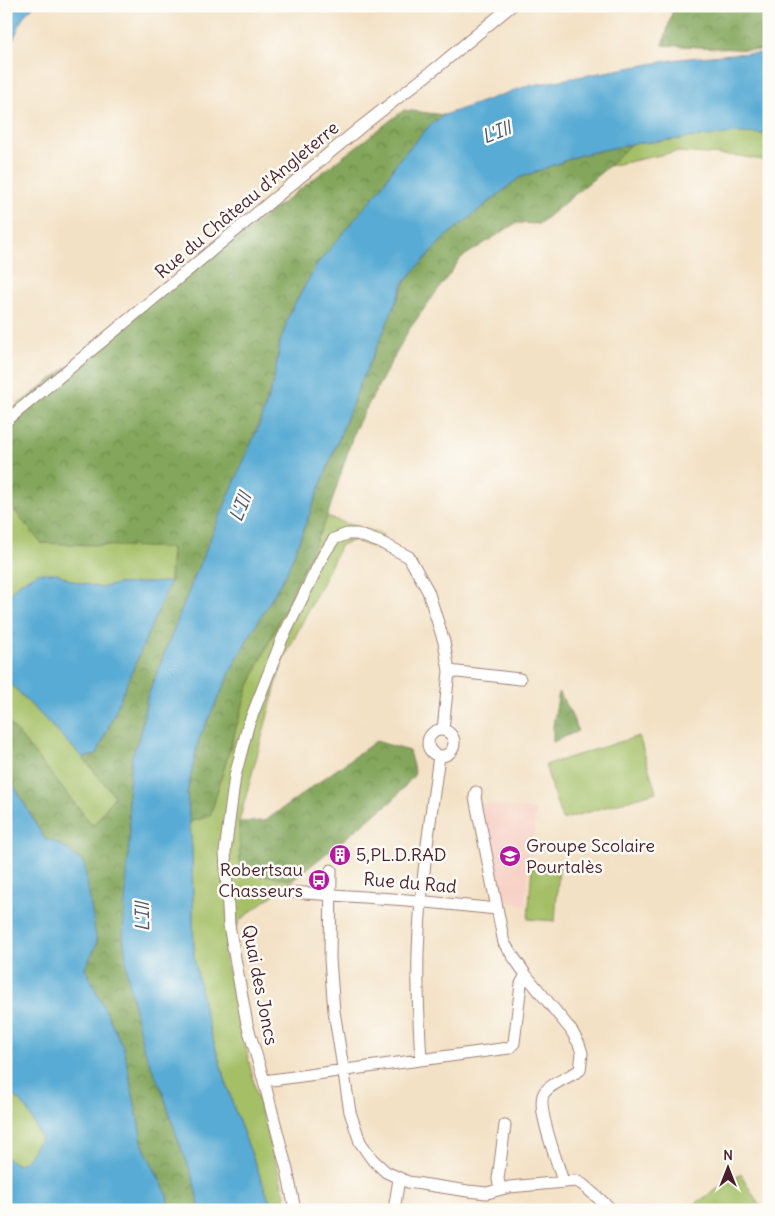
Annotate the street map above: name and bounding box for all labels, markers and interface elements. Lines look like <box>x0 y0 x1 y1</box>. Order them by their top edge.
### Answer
water label: L'Ill <box>478 115 516 148</box>
street label: Rue du Château d'Angleterre <box>150 116 343 283</box>
water label: L'Ill <box>223 486 258 525</box>
place label: Groupe Scolaire Pourtalès <box>526 834 655 878</box>
building icon: 5,PL.D.RAD <box>328 843 352 867</box>
place label: 5,PL.D.RAD <box>356 843 446 866</box>
school or university icon: Groupe Scolaire Pourtalès <box>498 844 522 868</box>
place label: Robertsau Chasseurs <box>218 858 303 902</box>
street label: Rue du Rad <box>363 867 458 898</box>
bus stop icon: Robertsau Chasseurs <box>307 868 331 892</box>
water label: L'Ill <box>130 899 154 932</box>
street label: Quai des Joncs <box>238 923 283 1047</box>
north arrow <box>702 1144 752 1194</box>
text: N <box>723 1146 733 1164</box>

